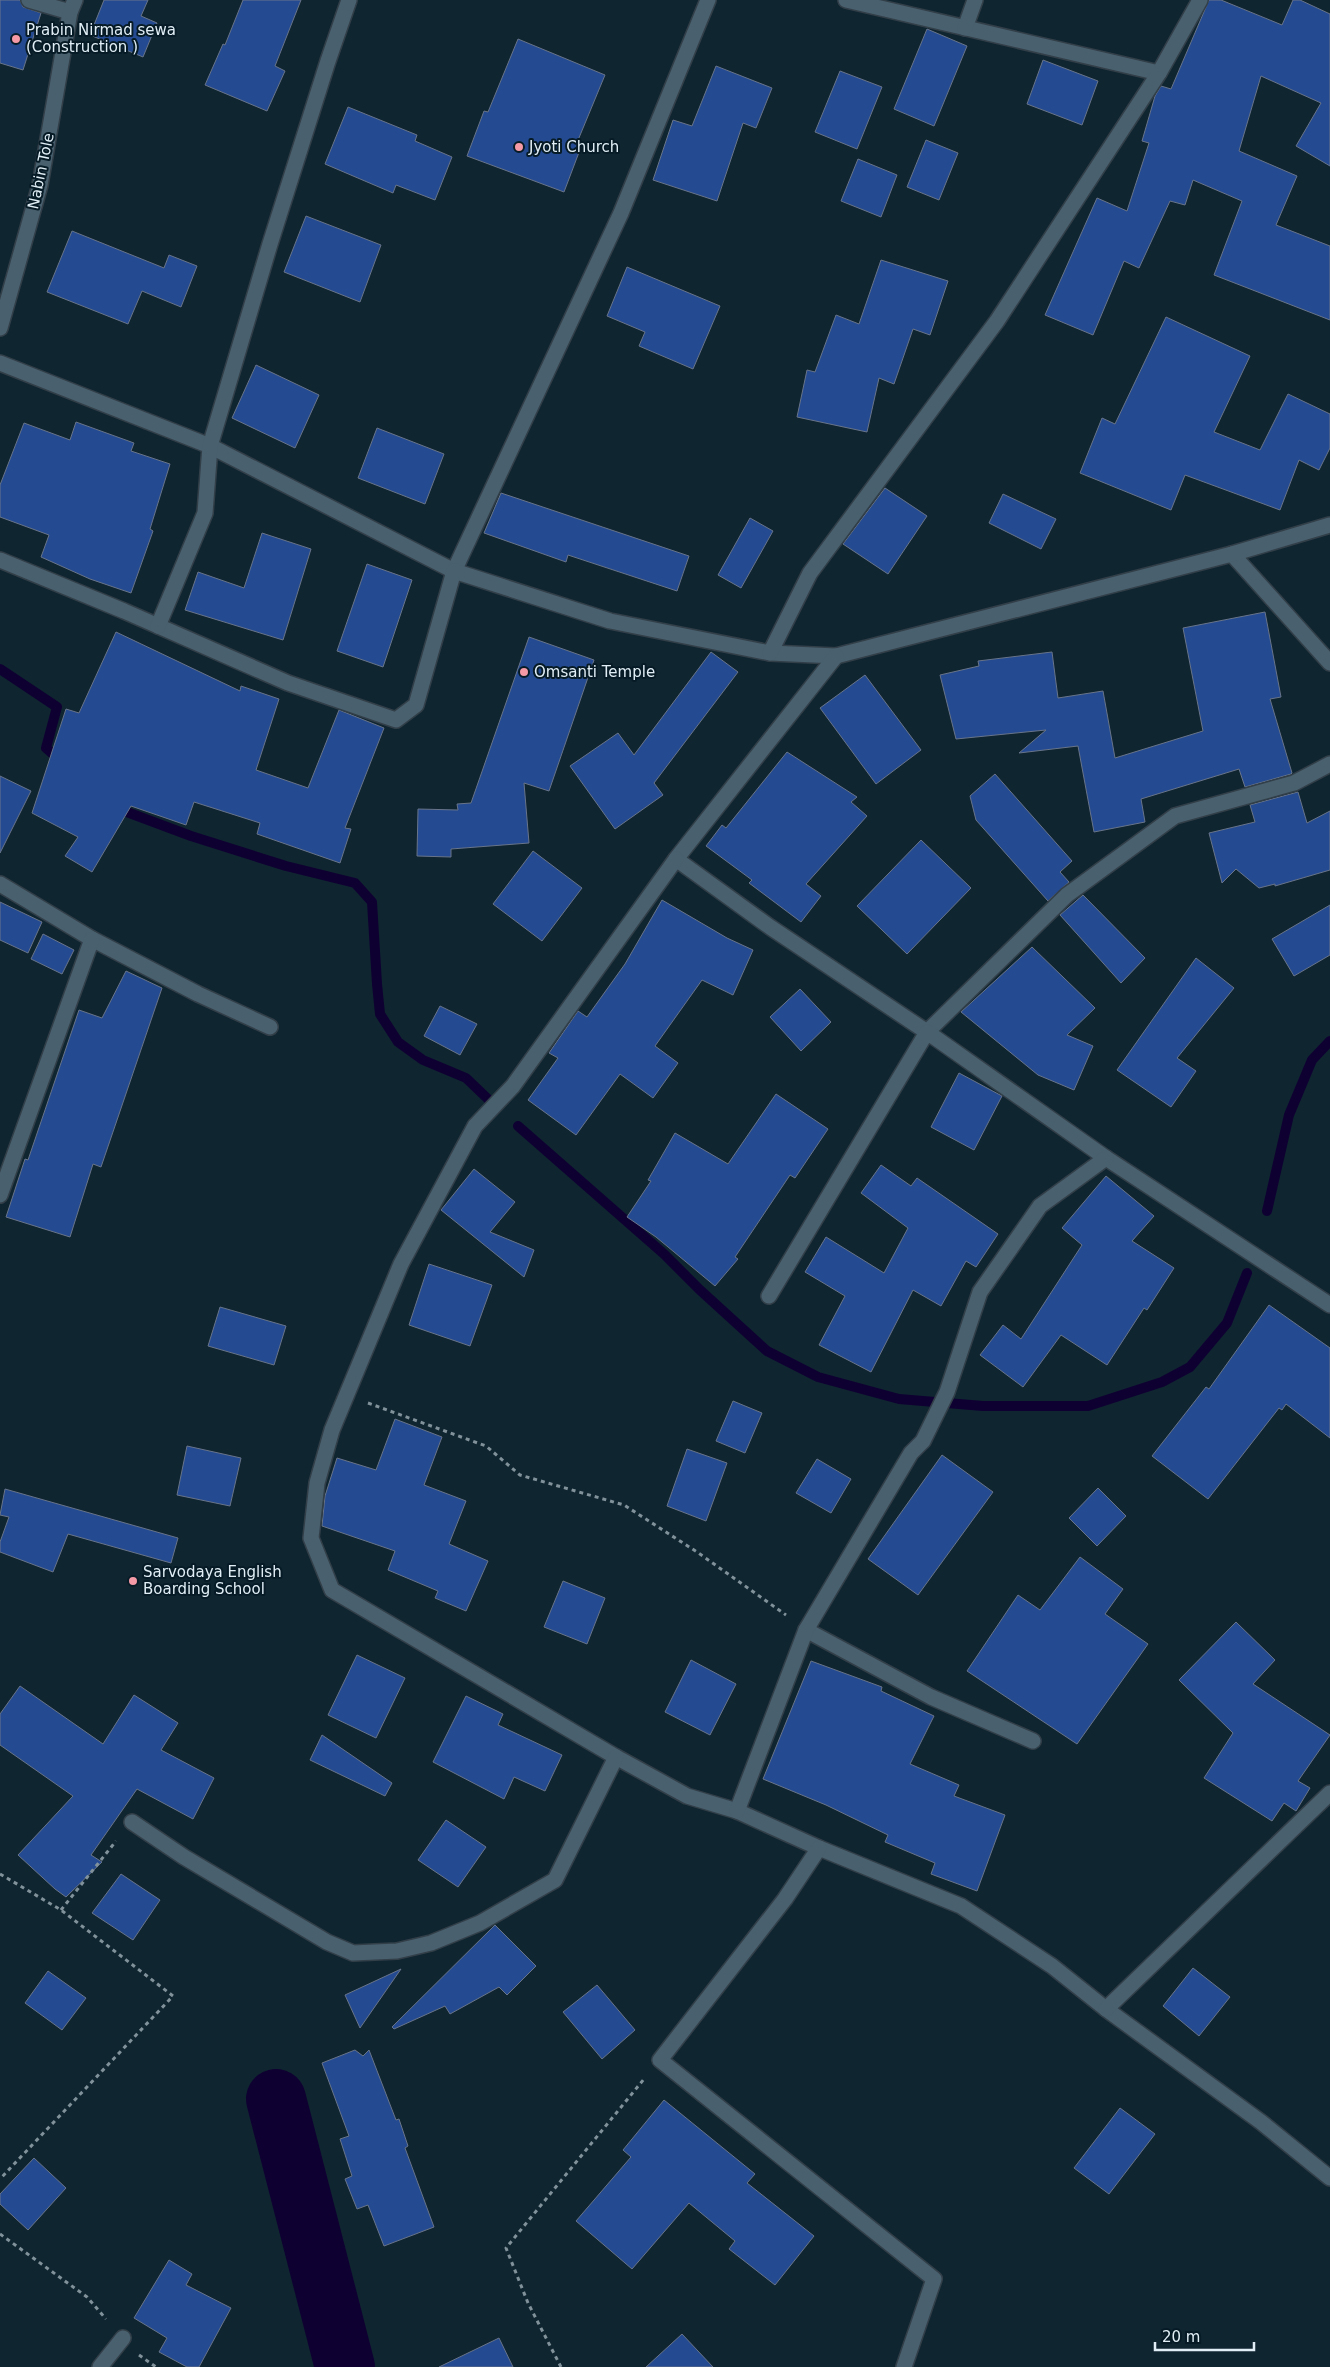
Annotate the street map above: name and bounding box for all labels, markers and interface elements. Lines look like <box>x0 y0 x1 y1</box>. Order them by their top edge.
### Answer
place label: Prabin Nirmad sewa (Construction ) <box>26 21 176 56</box>
marker: Prabin Nirmad sewa (Construction ) <box>10 33 22 45</box>
street label: Nabin Tole <box>24 131 58 211</box>
place label: Jyoti Church <box>528 138 619 156</box>
marker: Jyoti Church <box>513 141 525 153</box>
place label: Omsanti Temple <box>534 663 655 681</box>
marker: Omsanti Temple <box>518 666 530 678</box>
place label: Sarvodaya English Boarding School <box>143 1563 282 1598</box>
marker: Sarvodaya English Boarding School <box>127 1575 139 1587</box>
scale bar <box>1155 2320 1254 2352</box>
text: 20 m <box>1162 2328 1200 2346</box>

